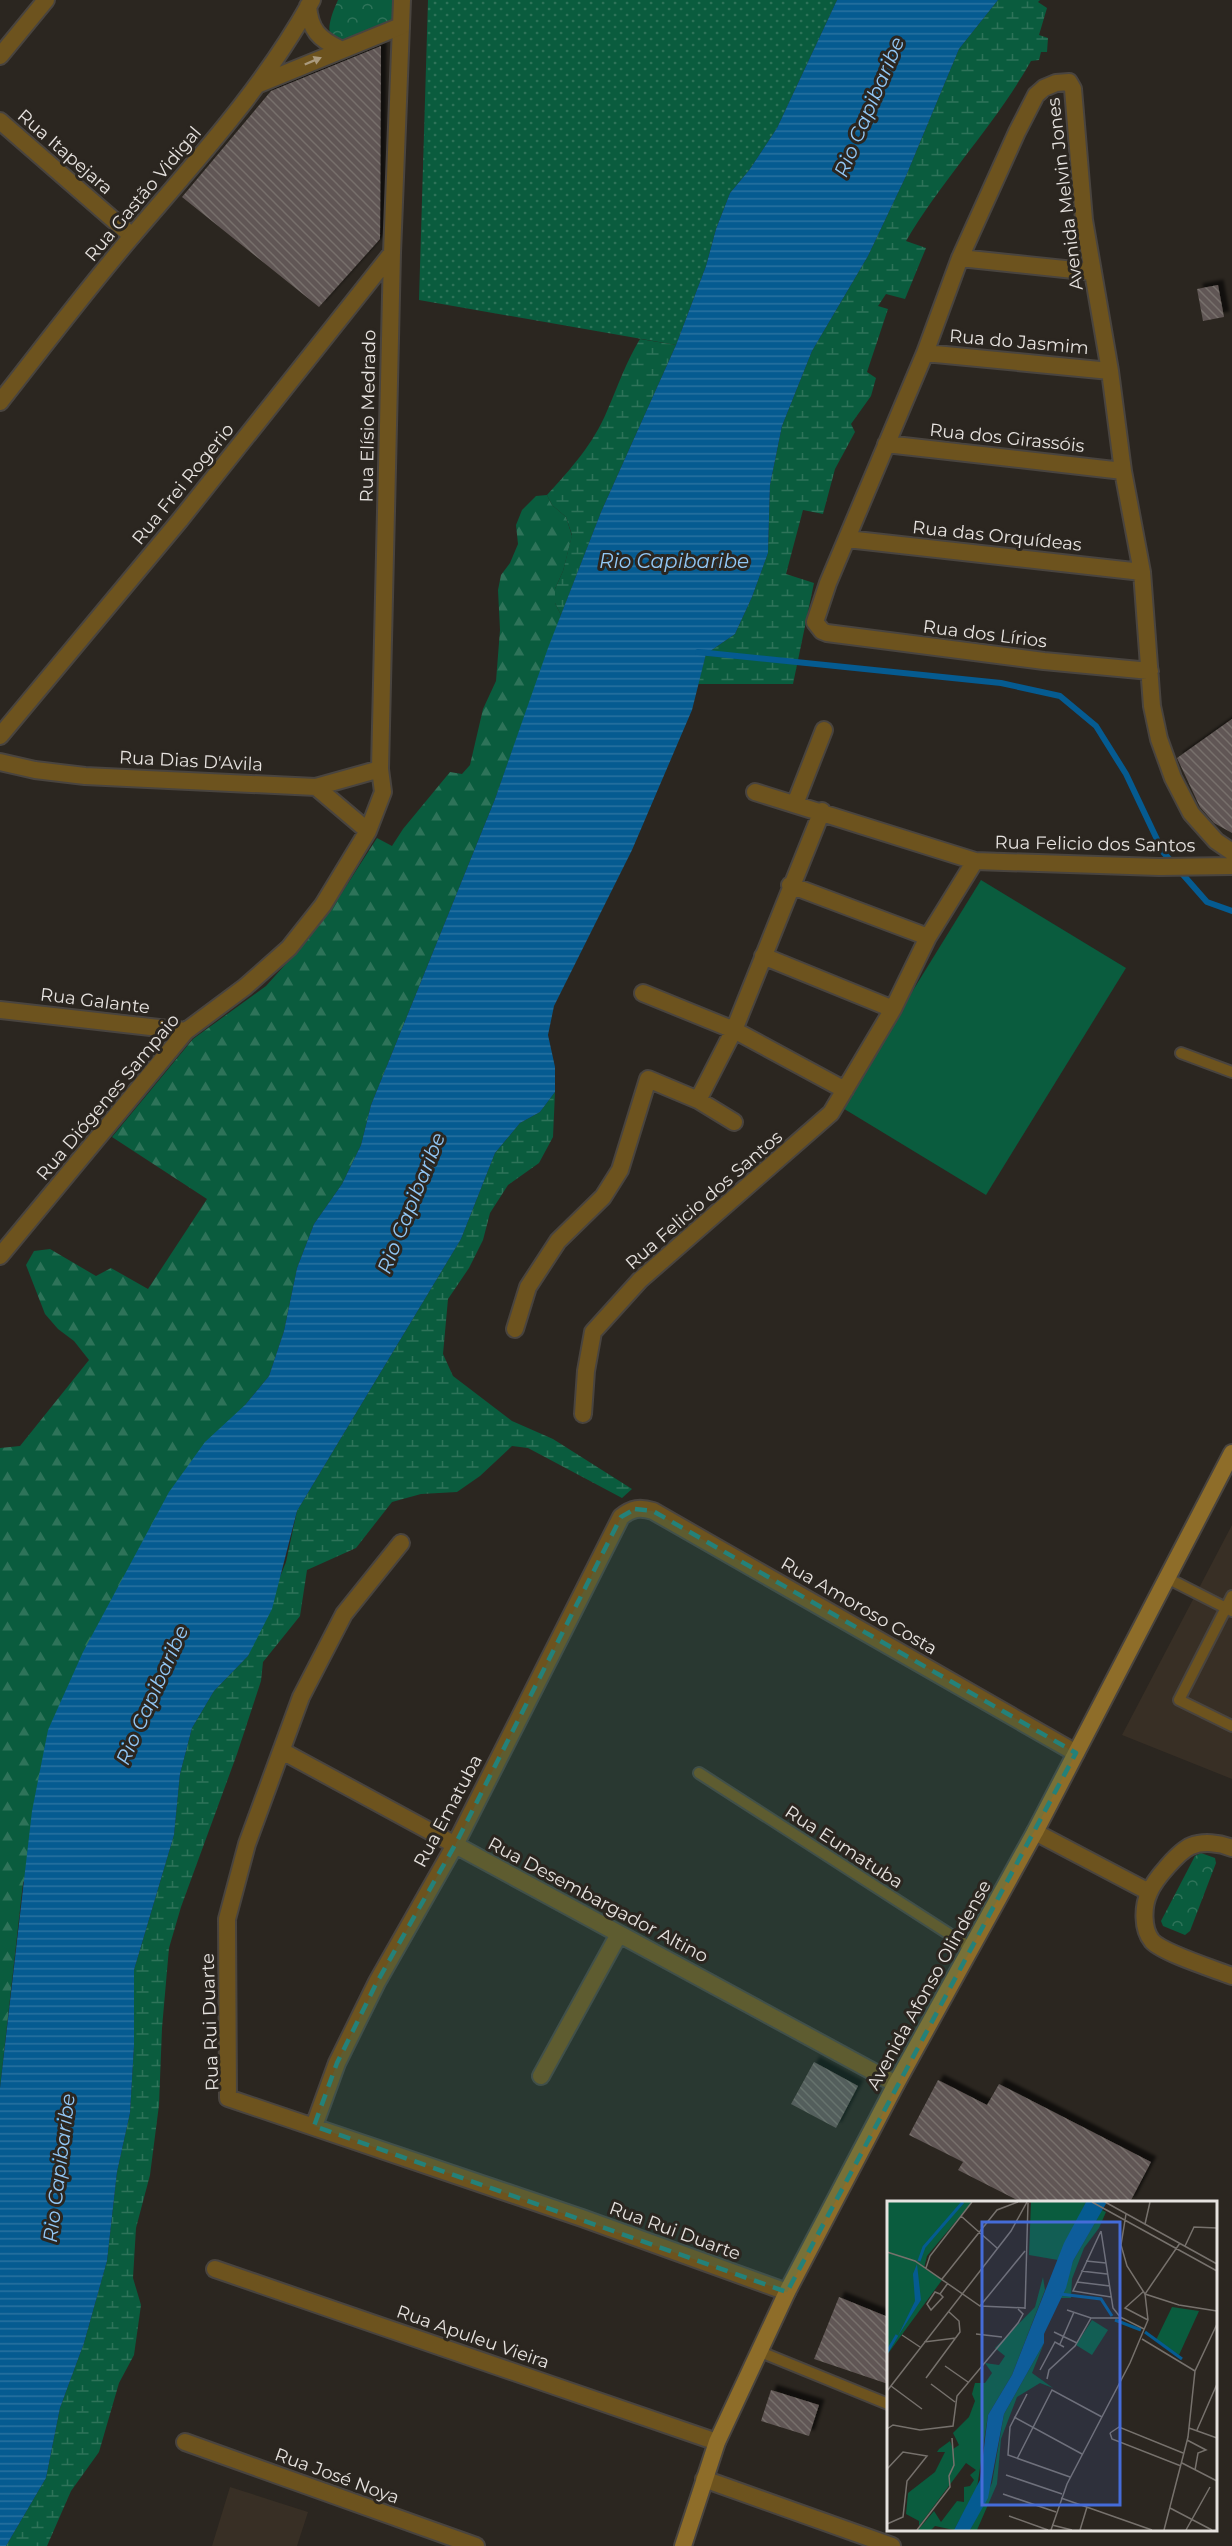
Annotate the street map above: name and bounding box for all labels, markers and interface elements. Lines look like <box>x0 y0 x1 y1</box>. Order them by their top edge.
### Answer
water label: Rio Capibaribe <box>829 33 909 181</box>
one-way arrow <box>304 56 321 65</box>
street label: Avenida Melvin Jones <box>1042 96 1088 292</box>
street label: Rua Itapejara <box>13 105 117 199</box>
street label: Rua Gastão Vidigal <box>80 122 206 266</box>
street label: Rua do Jasmim <box>948 325 1090 359</box>
street label: Rua Elísio Medrado <box>355 329 381 503</box>
street label: Rua Frei Rogerio <box>127 419 239 549</box>
street label: Rua dos Girassóis <box>928 419 1086 457</box>
street label: Rua das Orquídeas <box>911 516 1083 556</box>
water label: Rio Capibaribe <box>599 549 749 573</box>
street label: Rua dos Lírios <box>922 615 1049 653</box>
street label: Rua Dias D'Avila <box>118 746 264 776</box>
street label: Rua Felicio dos Santos <box>994 831 1196 857</box>
street label: Rua Galante <box>39 983 151 1019</box>
street label: Rua Diógenes Sampaio <box>32 1009 184 1185</box>
street label: Rua Felicio dos Santos <box>621 1126 787 1274</box>
water label: Rio Capibaribe <box>372 1129 450 1277</box>
street label: Rua Amoroso Costa <box>777 1552 941 1660</box>
water label: Rio Capibaribe <box>111 1622 193 1768</box>
street label: Rua Ematuba <box>409 1751 487 1871</box>
street label: Rua Eumatuba <box>781 1801 907 1893</box>
street label: Rua Desembargador Altino <box>484 1832 712 1968</box>
street label: Avenida Afonso Olindense <box>862 1876 996 2094</box>
street label: Rua Rui Duarte <box>197 1953 223 2091</box>
water label: Rio Capibaribe <box>38 2092 80 2244</box>
street label: Rua Rui Duarte <box>606 2197 744 2265</box>
inset map <box>887 2201 1217 2531</box>
street label: Rua Apuleu Vieira <box>394 2301 552 2373</box>
street label: Rua José Noya <box>272 2443 402 2509</box>

